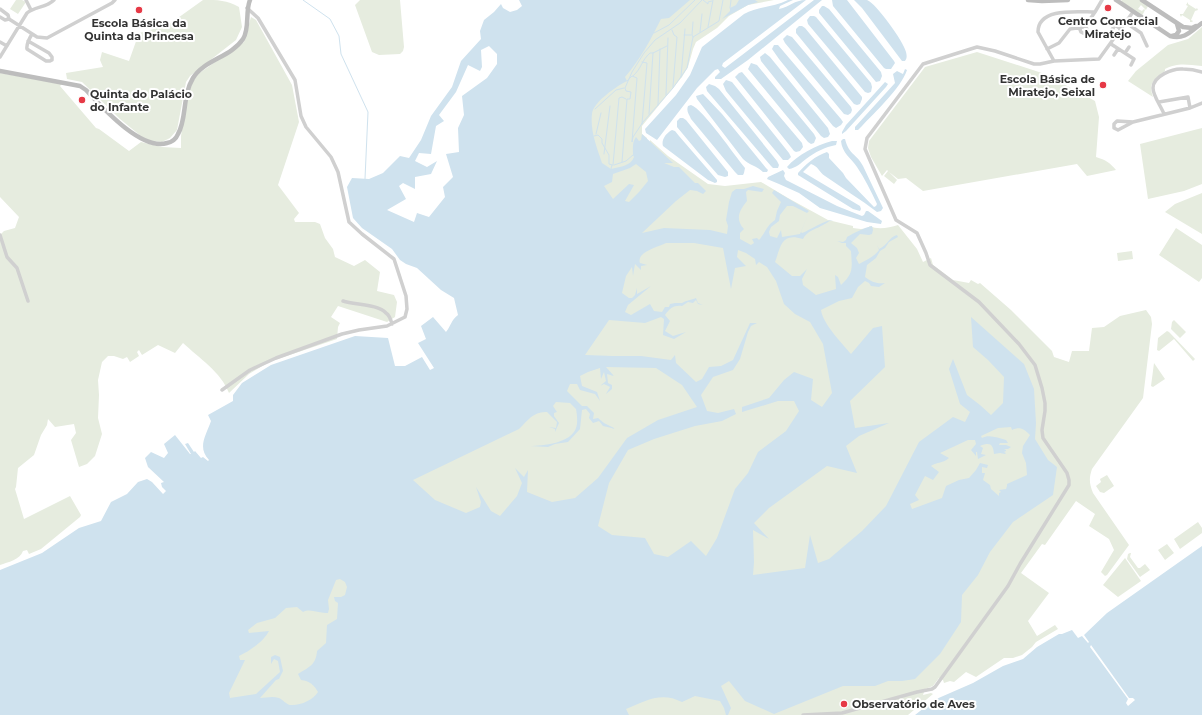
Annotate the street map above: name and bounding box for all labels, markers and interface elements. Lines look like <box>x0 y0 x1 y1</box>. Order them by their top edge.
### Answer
marker: Centro Comercial Miratejo <box>1103 3 1113 13</box>
marker: Escola Básica da Quinta da Princesa <box>134 5 144 15</box>
place label: Centro Comercial Miratejo <box>1058 14 1158 41</box>
place label: Escola Básica da Quinta da Princesa <box>84 16 194 43</box>
place label: Escola Básica de Miratejo, Seixal <box>1000 72 1095 99</box>
marker: Escola Básica de Miratejo, Seixal <box>1098 80 1108 90</box>
place label: Quinta do Palácio do Infante <box>90 87 192 114</box>
marker: Quinta do Palácio do Infante <box>77 95 87 105</box>
place label: Observatório de Aves <box>852 697 975 711</box>
marker: Observatório de Aves <box>839 699 849 709</box>

